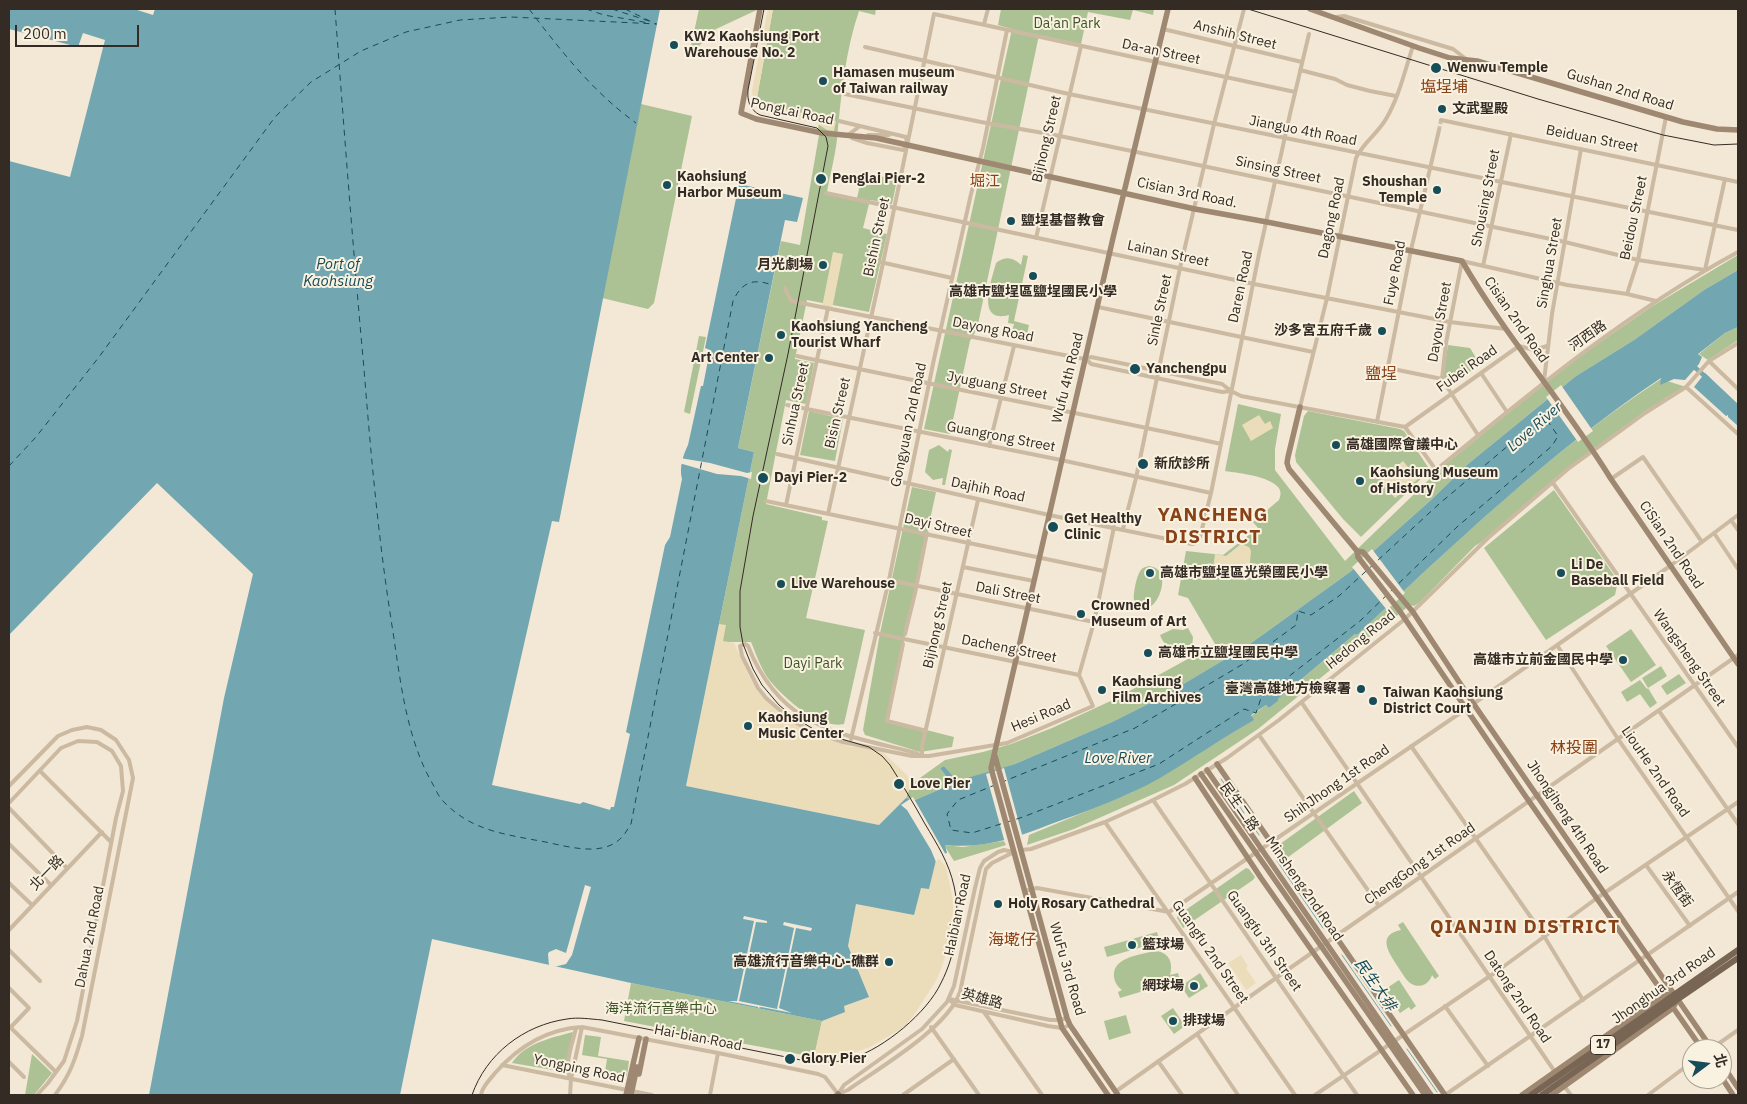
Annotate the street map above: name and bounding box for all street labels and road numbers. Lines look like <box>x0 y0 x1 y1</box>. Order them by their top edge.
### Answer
street label: Anshih Street <box>1192 17 1278 53</box>
street label: Da-an Street <box>1120 36 1202 68</box>
street label: Gushan 2nd Road <box>1564 66 1676 114</box>
street label: Bijhong Street <box>1029 94 1065 184</box>
street label: PongLai Road <box>749 95 835 129</box>
street label: Jianguo 4th Road <box>1248 112 1358 150</box>
street label: Beiduan Street <box>1544 122 1640 156</box>
street label: Shousing Street <box>1468 148 1504 248</box>
street label: Sinsing Street <box>1234 153 1322 187</box>
street label: Cisian 3rd Road. <box>1135 174 1239 212</box>
street label: Beidou Street <box>1617 174 1651 262</box>
street label: Dagong Road <box>1315 176 1349 260</box>
street label: Bishin Street <box>860 196 894 278</box>
street label: Singhua Street <box>1534 216 1566 310</box>
street label: Lainan Street <box>1126 237 1210 271</box>
street label: Fuye Road <box>1381 239 1409 307</box>
street label: Daren Road <box>1225 250 1257 324</box>
street label: Sinle Street <box>1144 273 1176 347</box>
street label: Cisian 2nd Road <box>1480 274 1552 366</box>
street label: Dayou Street <box>1425 281 1455 363</box>
street label: Dayong Road <box>951 314 1035 346</box>
street label: 河西路 <box>1566 317 1610 355</box>
street label: Wufu 4th Road <box>1049 331 1087 425</box>
street label: Fubei Road <box>1433 342 1501 396</box>
street label: Sinhua Street <box>779 361 813 447</box>
street label: Gongyuan 2nd Road <box>888 361 930 489</box>
street label: Jyuguang Street <box>945 368 1049 404</box>
street label: Bisin Street <box>822 376 854 450</box>
street label: Guangrong Street <box>945 418 1057 456</box>
street label: Dajhih Road <box>949 474 1027 506</box>
street label: CiSian 2nd Road <box>1635 498 1707 592</box>
street label: Dayi Street <box>902 510 974 542</box>
street label: Dali Street <box>974 578 1042 608</box>
street label: Bijhong Street <box>920 580 956 670</box>
street label: Wangsheng Street <box>1649 606 1729 710</box>
street label: Hedong Road <box>1323 607 1399 673</box>
street label: Dacheng Street <box>960 632 1058 666</box>
street label: Hesi Road <box>1009 696 1073 736</box>
street label: LiouHe 2nd Road <box>1617 723 1693 821</box>
street label: ShihJhong 1st Road <box>1281 741 1393 827</box>
street label: Jhongjheng 4th Road <box>1523 757 1611 877</box>
street label: 民生二路 <box>1216 779 1262 835</box>
street label: ChengGong 1st Road <box>1361 819 1479 909</box>
street label: Minsheng 2nd Road <box>1262 833 1346 945</box>
street label: 北一路 <box>26 852 68 894</box>
street label: 永恆街 <box>1658 867 1696 911</box>
street label: Haibian Road <box>941 872 975 958</box>
street label: Dahua 2nd Road <box>72 885 108 989</box>
street label: Guangfu 3th Street <box>1223 887 1305 995</box>
street label: Guangfu 2nd Street <box>1168 897 1252 1007</box>
street label: WuFu 3rd Road <box>1046 920 1088 1018</box>
street label: Jhonghua 3rd Road <box>1609 944 1719 1028</box>
street label: Datong 2nd Road <box>1480 947 1554 1047</box>
street label: 英雄路 <box>960 985 1004 1013</box>
street label: Hai-bian Road <box>653 1021 743 1055</box>
road number: 17 <box>1590 1036 1616 1054</box>
street label: Yongping Road <box>532 1051 626 1087</box>

